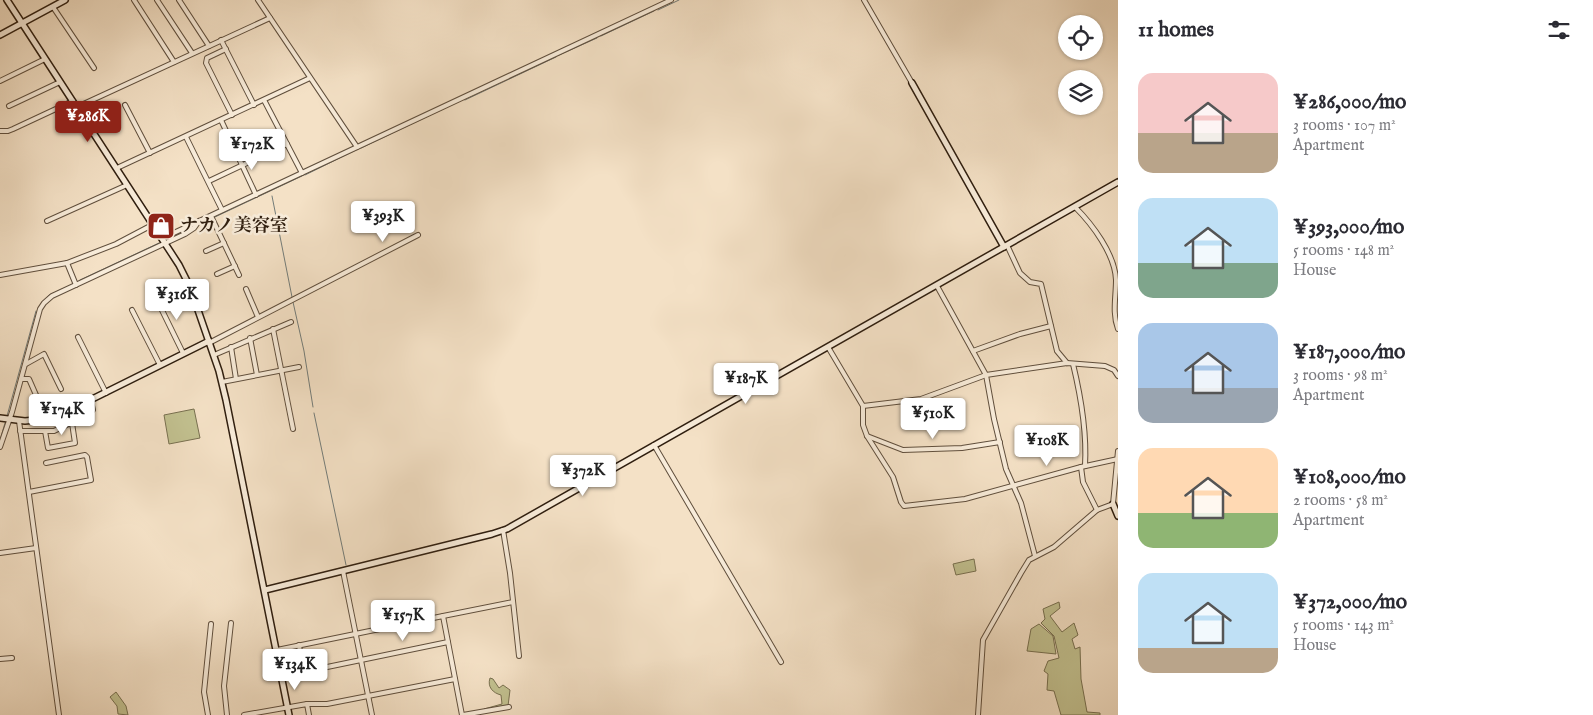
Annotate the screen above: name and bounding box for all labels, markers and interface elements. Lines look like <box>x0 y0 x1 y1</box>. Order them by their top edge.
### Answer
map controls <box>1058 15 1103 115</box>
button: locate <box>1058 15 1103 60</box>
icon: filters <box>1545 16 1573 44</box>
text: 11 homes <box>1138 17 1214 44</box>
button: layers <box>1058 70 1103 115</box>
text: ¥286,000/mo <box>1293 89 1406 116</box>
icon: home <box>1178 93 1238 153</box>
pin: ¥286K <box>53 100 123 143</box>
text: ¥286K <box>66 107 110 127</box>
text: 3 rooms · 107 m² <box>1293 116 1396 136</box>
pin: ¥172K <box>217 128 287 171</box>
text: ¥172K <box>230 135 274 155</box>
text: Apartment <box>1293 136 1364 156</box>
pin: ¥393K <box>348 200 418 243</box>
text: ¥393K <box>362 207 404 227</box>
shop icon: ナカノ美容室 <box>146 211 176 241</box>
text: ¥393,000/mo <box>1293 214 1404 241</box>
place label: ナカノ美容室 <box>180 215 288 238</box>
icon: home <box>1178 218 1238 278</box>
text: 5 rooms · 148 m² <box>1293 241 1394 261</box>
text: House <box>1293 261 1336 281</box>
pin: ¥316K <box>142 278 212 321</box>
text: ¥316K <box>156 285 198 305</box>
text: ¥187,000/mo <box>1293 339 1405 366</box>
icon: home <box>1178 343 1238 403</box>
pin: ¥187K <box>711 362 781 405</box>
text: 3 rooms · 98 m² <box>1293 366 1388 386</box>
text: ¥187K <box>725 369 767 389</box>
text: Apartment <box>1293 386 1364 406</box>
pin: ¥174K <box>27 394 97 436</box>
pin: ¥510K <box>898 398 968 440</box>
text: ¥174K <box>40 400 84 420</box>
text: ¥510K <box>912 404 954 424</box>
pin: ¥108K <box>1012 424 1082 467</box>
text: ¥108K <box>1025 431 1069 451</box>
pin: ¥372K <box>548 454 618 497</box>
text: ¥372K <box>561 461 605 481</box>
text: ¥108,000/mo <box>1293 464 1406 491</box>
icon: home <box>1178 468 1238 528</box>
text: 2 rooms · 58 m² <box>1293 491 1388 511</box>
text: Apartment <box>1293 511 1364 531</box>
text: ¥372,000/mo <box>1293 589 1407 616</box>
icon: home <box>1178 593 1238 653</box>
pin: ¥157K <box>368 600 438 642</box>
text: ¥157K <box>382 606 424 626</box>
text: 5 rooms · 143 m² <box>1293 616 1394 636</box>
text: House <box>1293 636 1336 656</box>
pin: ¥134K <box>260 648 330 691</box>
text: ¥134K <box>273 655 317 675</box>

